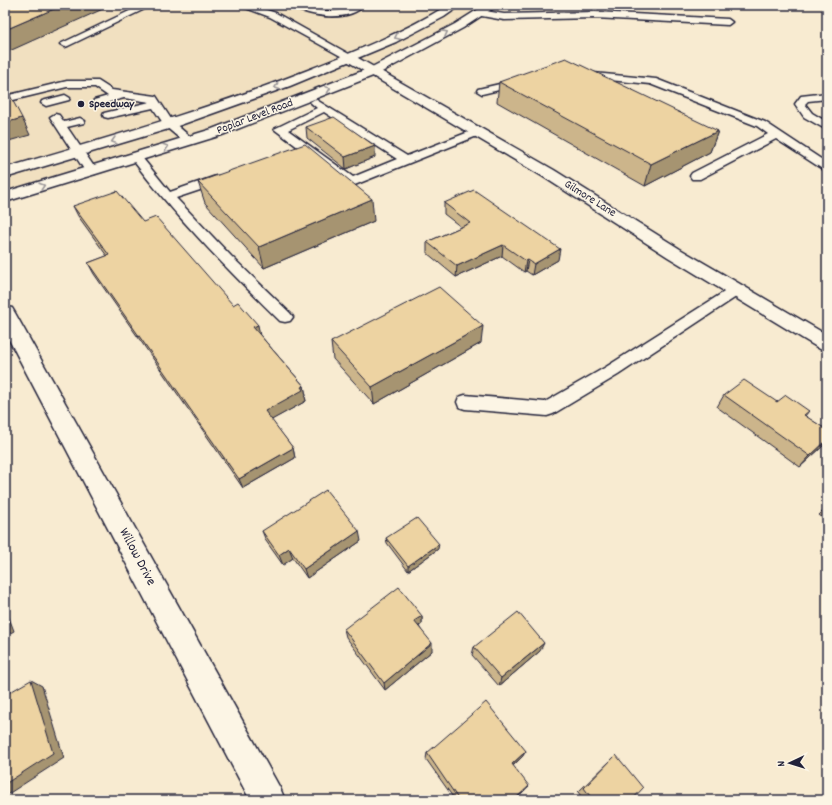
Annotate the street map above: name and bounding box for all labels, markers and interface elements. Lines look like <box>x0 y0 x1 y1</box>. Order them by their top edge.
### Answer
one-way arrow <box>441 30 449 38</box>
one-way arrow <box>394 32 401 40</box>
one-way arrow <box>274 83 281 91</box>
one-way arrow <box>325 85 332 93</box>
street label: Poplar Level Road <box>214 95 296 139</box>
place label: Speedway <box>89 96 135 113</box>
marker: Speedway <box>76 99 86 109</box>
one-way arrow <box>111 136 118 145</box>
one-way arrow <box>163 144 170 152</box>
street label: Gilmore Lane <box>561 176 619 222</box>
one-way arrow <box>39 182 46 191</box>
street label: Willow Drive <box>113 525 161 589</box>
north arrow <box>770 743 810 783</box>
text: N <box>774 760 790 767</box>

